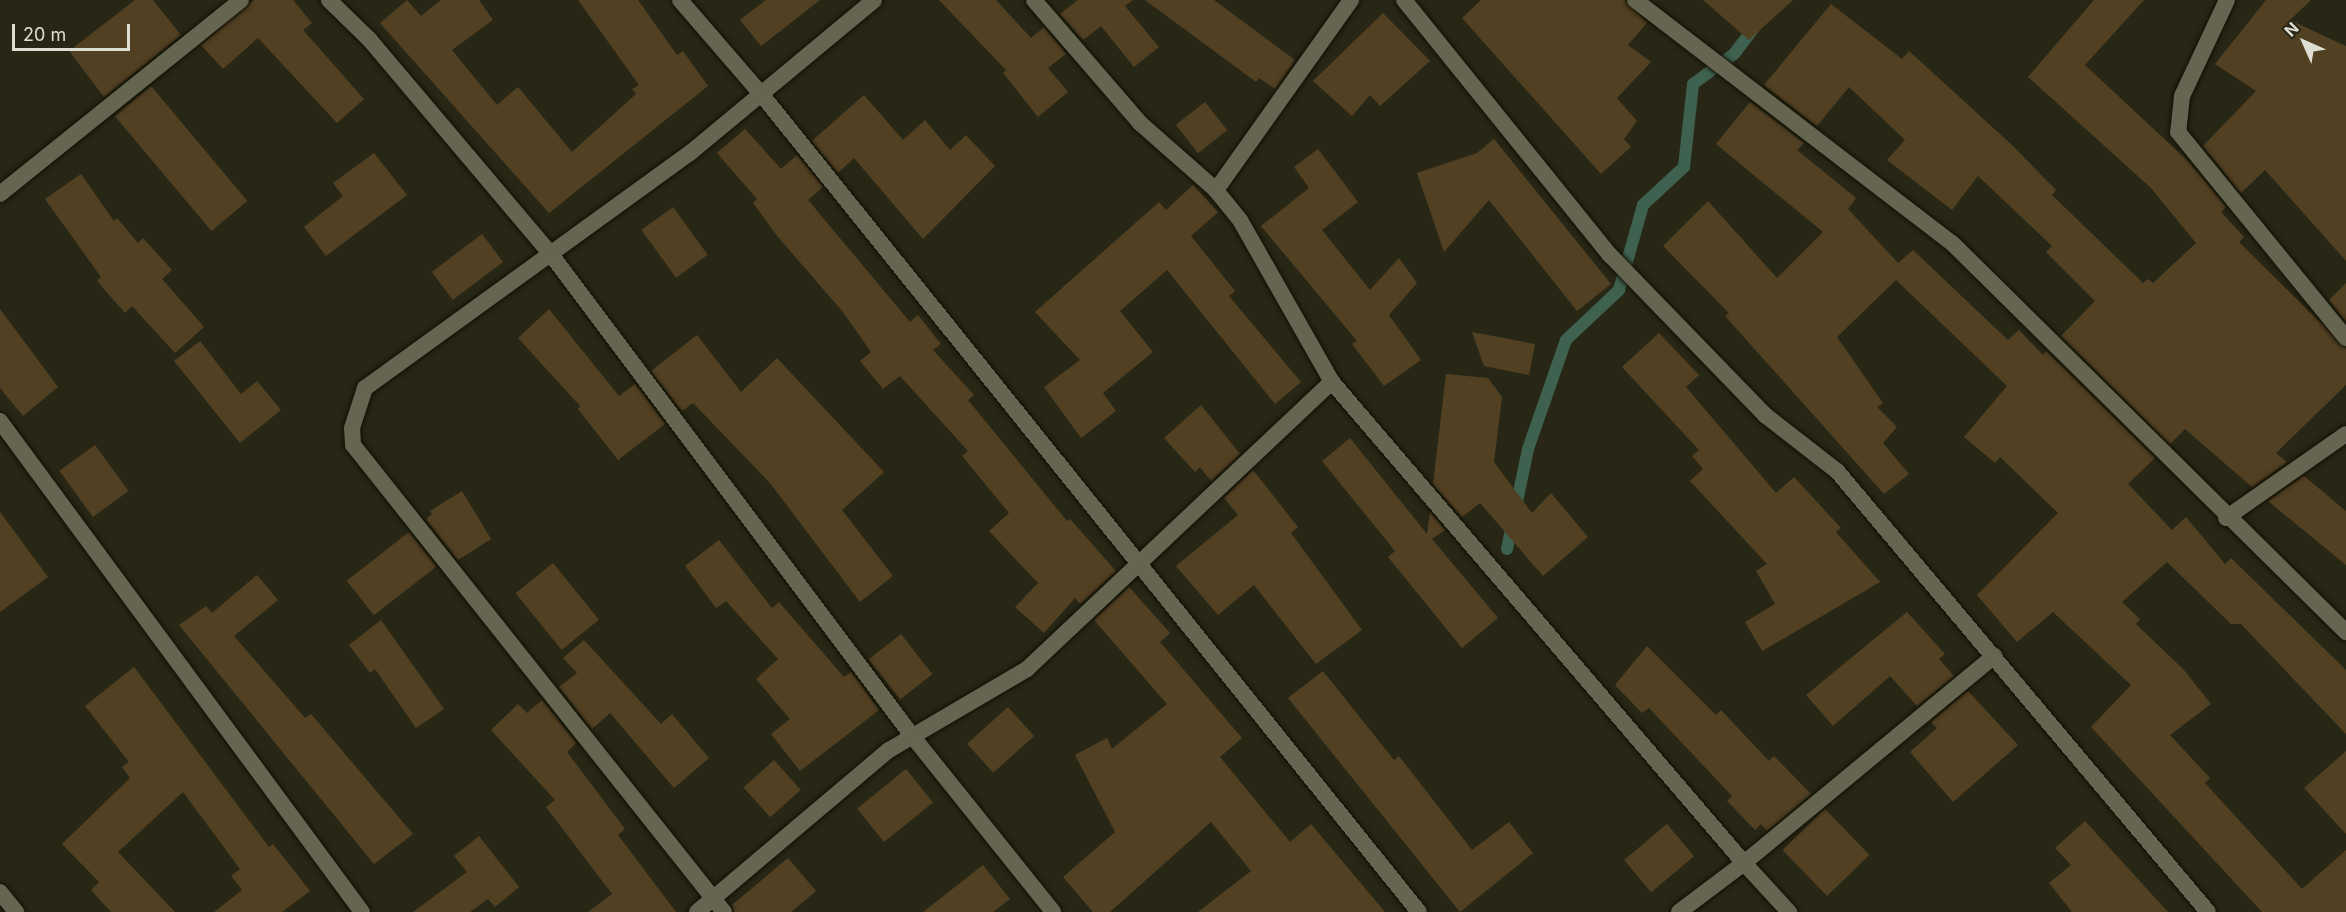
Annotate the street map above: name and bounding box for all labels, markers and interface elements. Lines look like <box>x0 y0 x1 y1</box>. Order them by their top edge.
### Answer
scale bar <box>15 12 134 50</box>
north arrow <box>2274 12 2334 72</box>
text: N <box>2280 18 2303 41</box>
text: 20 m <box>23 24 66 45</box>

